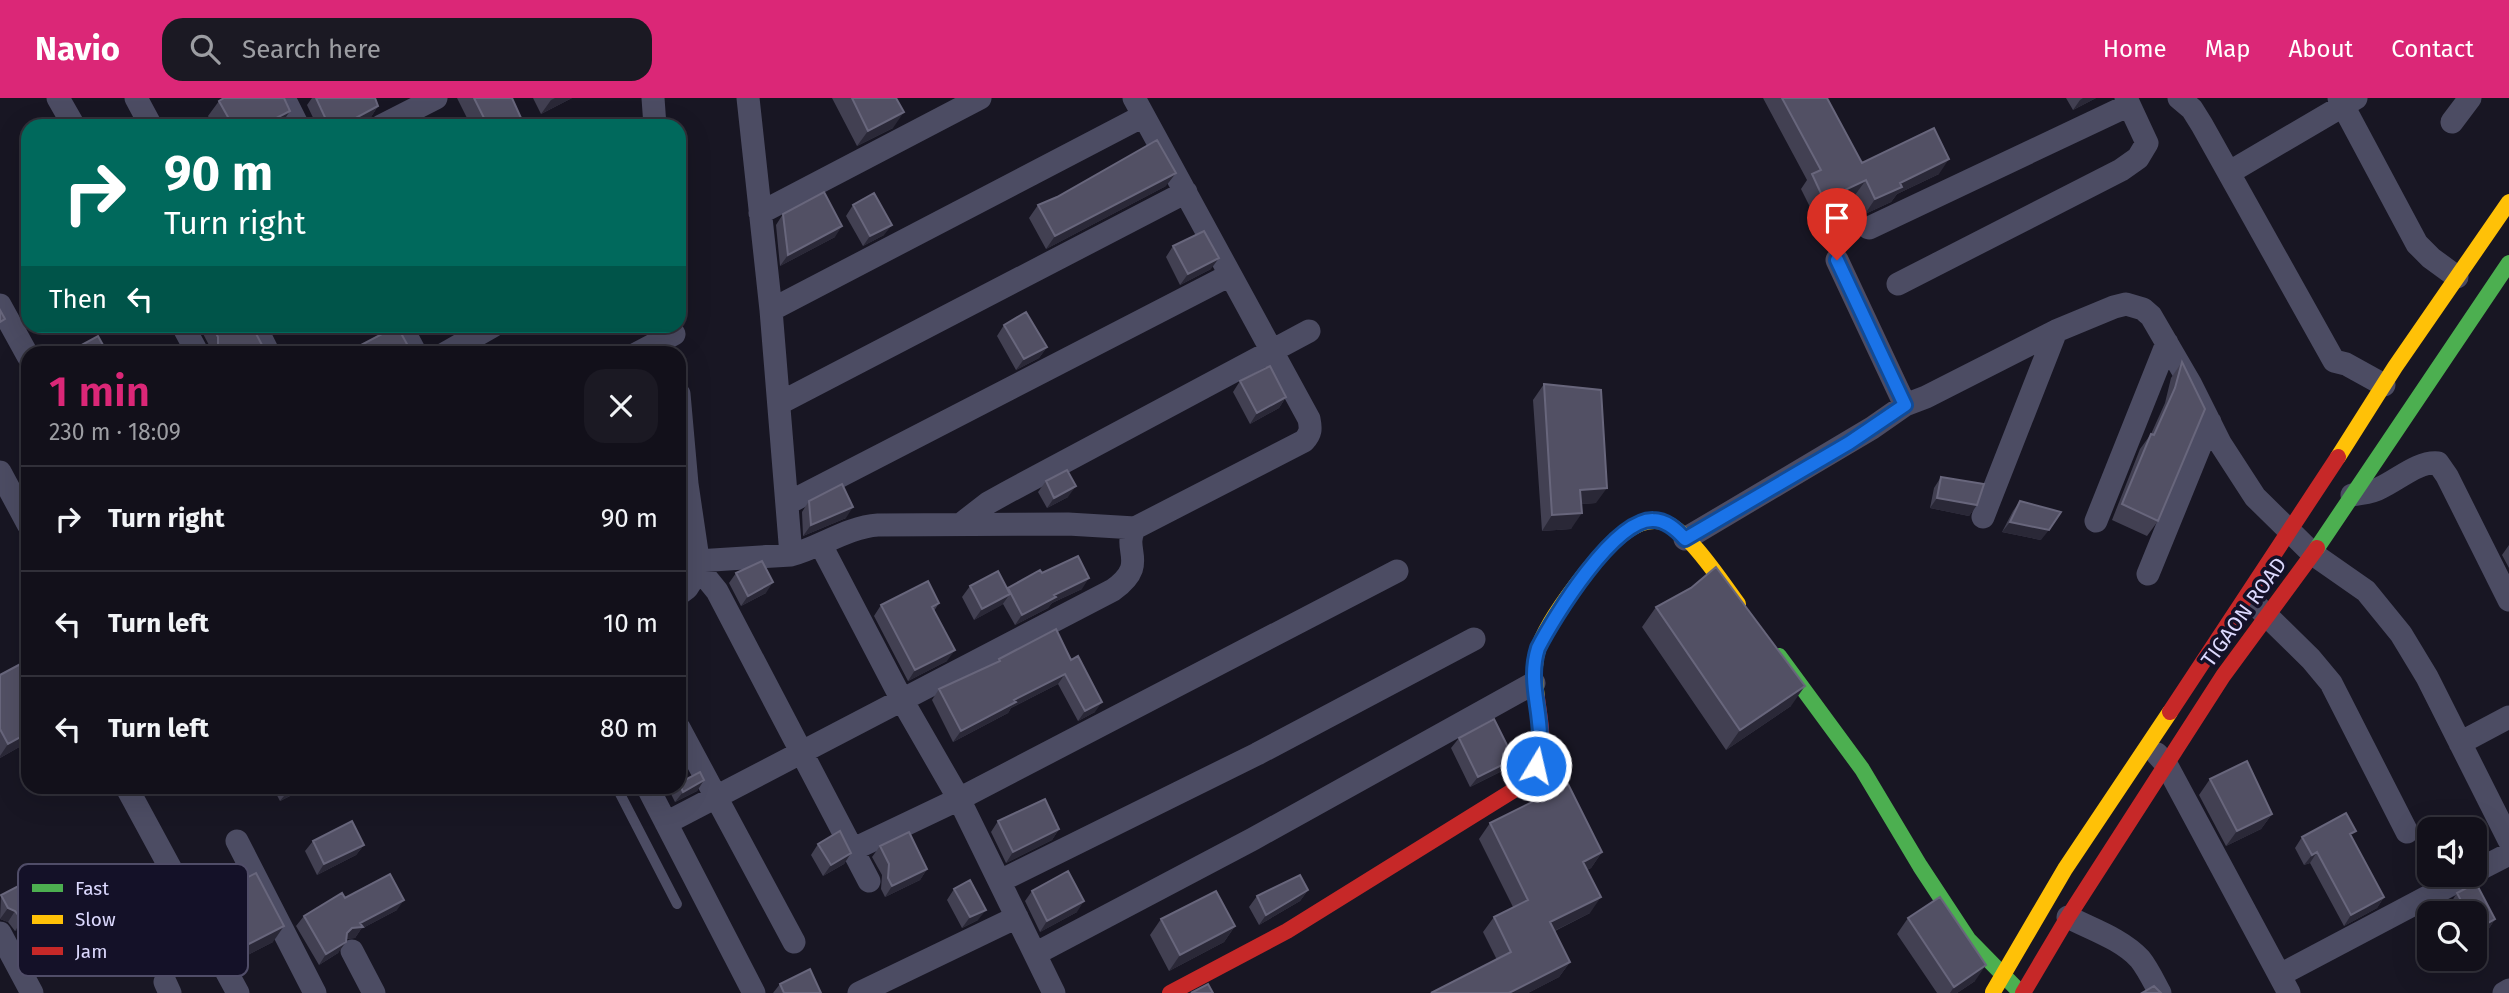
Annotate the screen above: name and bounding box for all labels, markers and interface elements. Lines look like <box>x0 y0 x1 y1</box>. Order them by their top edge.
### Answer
search box <box>162 18 652 81</box>
text: Navio <box>35 29 120 69</box>
icon: search <box>186 30 224 68</box>
text: Search here <box>242 34 381 65</box>
text: Home <box>2103 35 2167 63</box>
text: Map <box>2205 35 2251 63</box>
text: About <box>2289 35 2353 63</box>
text: Contact <box>2391 35 2474 63</box>
text: 90 m <box>164 144 273 203</box>
icon: right <box>49 147 140 238</box>
pin <box>1807 188 1867 260</box>
icon: arrive <box>1818 199 1856 237</box>
text: Turn right <box>164 204 306 242</box>
icon: left <box>121 280 159 318</box>
text: Then <box>49 284 107 315</box>
text: 1 min <box>49 367 150 417</box>
button: close <box>584 369 658 443</box>
text: 230 m · 18:09 <box>49 418 181 446</box>
icon: right <box>49 500 87 538</box>
text: Turn right <box>108 503 225 534</box>
text: 90 m <box>601 503 658 534</box>
street label: TIGAON ROAD <box>2196 552 2292 672</box>
icon: left <box>49 605 87 643</box>
text: Turn left <box>108 608 209 639</box>
text: 10 m <box>603 608 658 639</box>
icon: left <box>49 710 87 748</box>
text: Turn left <box>108 713 209 744</box>
text: 80 m <box>600 713 658 744</box>
position arrow <box>1499 729 1573 803</box>
map controls <box>2417 817 2487 971</box>
button: sound <box>2417 817 2487 887</box>
legend <box>18 864 248 976</box>
text: Fast <box>75 877 109 900</box>
button: search <box>2417 901 2487 971</box>
text: Slow <box>75 908 116 931</box>
text: Jam <box>75 940 107 963</box>

